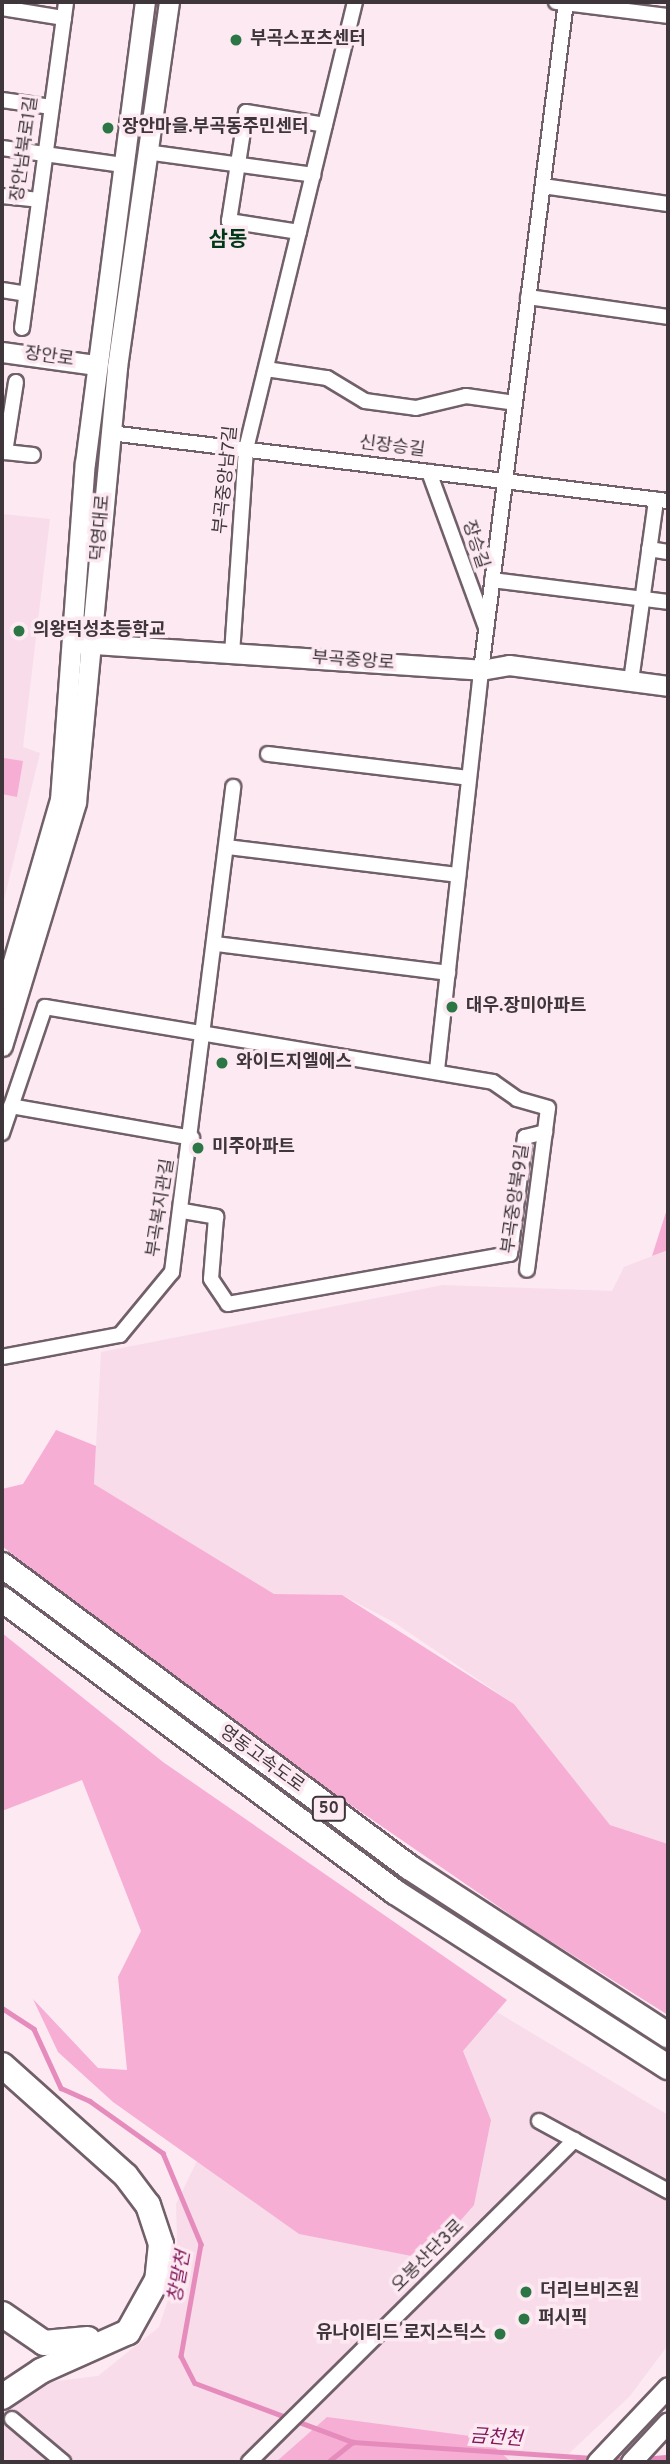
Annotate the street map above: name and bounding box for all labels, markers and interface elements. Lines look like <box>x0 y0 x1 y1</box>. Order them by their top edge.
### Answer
place label: 부곡스포츠센터 <box>250 29 366 51</box>
marker: 부곡스포츠센터 <box>228 32 244 48</box>
street label: 장안남북로1길 <box>8 95 44 203</box>
place label: 장안마을.부곡동주민센터 <box>122 117 309 139</box>
marker: 장안마을.부곡동주민센터 <box>100 120 116 136</box>
district label: 삼동 <box>209 228 247 254</box>
street label: 장안로 <box>23 344 75 372</box>
street label: 부곡중앙남7길 <box>211 425 243 535</box>
street label: 신장승길 <box>358 433 426 463</box>
street label: 덕영대로 <box>88 494 116 562</box>
street label: 장승길 <box>456 518 492 572</box>
place label: 의왕덕성초등학교 <box>33 620 165 642</box>
marker: 의왕덕성초등학교 <box>11 623 27 639</box>
street label: 부곡중앙로 <box>311 648 395 676</box>
place label: 대우.장미아파트 <box>466 996 586 1018</box>
marker: 대우.장미아파트 <box>444 999 460 1015</box>
place label: 와이드지엘에스 <box>236 1052 352 1074</box>
marker: 와이드지엘에스 <box>214 1055 230 1071</box>
place label: 미주아파트 <box>212 1137 295 1159</box>
marker: 미주아파트 <box>190 1140 206 1156</box>
street label: 부곡중앙북9길 <box>499 1143 535 1255</box>
street label: 부곡복지관길 <box>144 1157 180 1259</box>
street label: 영동고속도로 <box>214 1722 308 1798</box>
road number: 50 <box>312 1797 346 1822</box>
street label: 오봉산단3로 <box>388 2216 470 2298</box>
water label: 창말천 <box>165 2249 197 2305</box>
place label: 더리브비즈원 <box>540 2281 639 2303</box>
marker: 더리브비즈원 <box>518 2284 534 2300</box>
place label: 퍼시픽 <box>538 2308 588 2330</box>
marker: 퍼시픽 <box>516 2311 532 2327</box>
place label: 유나이티드 로지스틱스 <box>316 2323 486 2345</box>
marker: 유나이티드 로지스틱스 <box>492 2326 508 2342</box>
water label: 금천천 <box>469 2426 523 2452</box>

